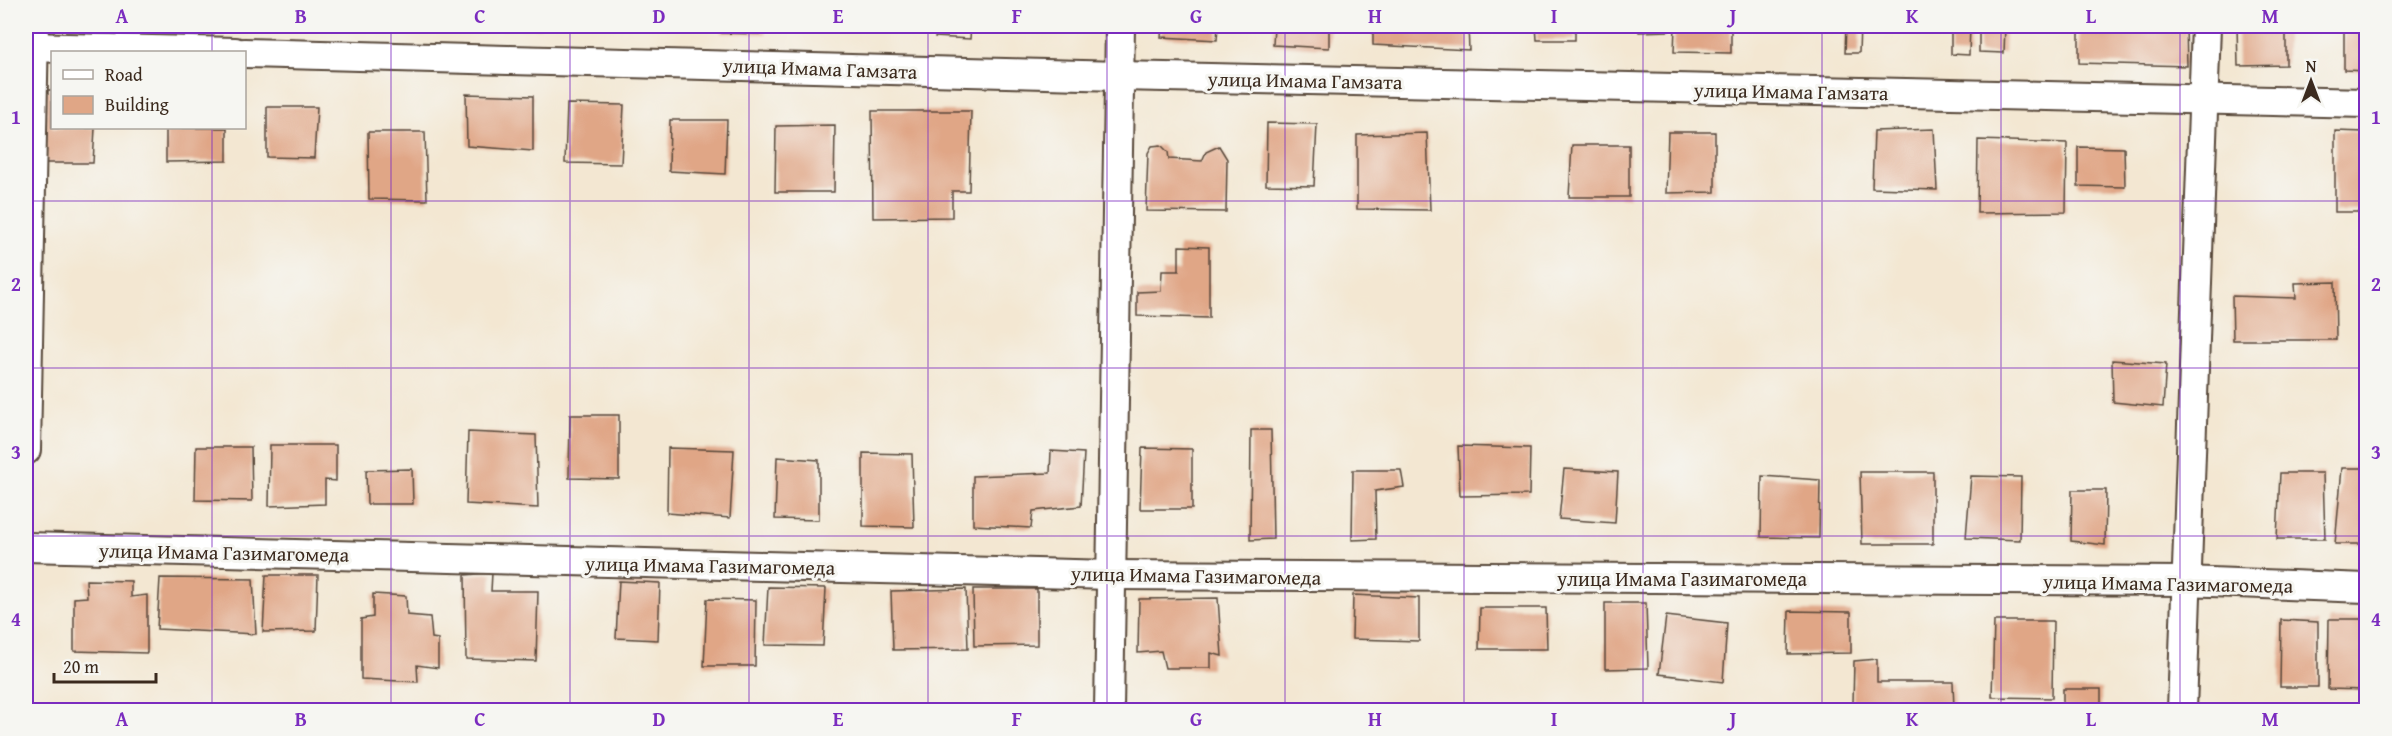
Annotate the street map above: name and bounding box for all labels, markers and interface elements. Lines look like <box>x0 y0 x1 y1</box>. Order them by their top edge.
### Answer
text: A <box>116 1 129 30</box>
text: B <box>295 1 307 30</box>
text: C <box>474 1 486 30</box>
text: D <box>652 1 666 30</box>
text: E <box>833 1 844 30</box>
text: F <box>1012 1 1022 30</box>
text: G <box>1190 1 1202 30</box>
text: H <box>1368 1 1382 30</box>
text: I <box>1551 1 1557 30</box>
text: J <box>1727 1 1737 30</box>
text: K <box>1906 1 1919 30</box>
text: L <box>2086 1 2097 30</box>
text: M <box>2261 1 2279 30</box>
street label: улица Имама Гамзата <box>721 50 918 86</box>
legend <box>51 51 246 129</box>
north arrow <box>2281 51 2341 111</box>
text: N <box>2306 54 2317 78</box>
text: Road <box>105 61 143 88</box>
street label: улица Имама Гамзата <box>1206 64 1403 96</box>
street label: улица Имама Гамзата <box>1692 75 1889 107</box>
text: Building <box>105 91 169 118</box>
text: 1 <box>11 102 21 131</box>
text: 1 <box>2371 102 2381 131</box>
text: 2 <box>11 269 21 298</box>
text: 2 <box>2371 269 2381 298</box>
text: 3 <box>11 437 21 466</box>
text: 3 <box>2371 437 2381 466</box>
street label: улица Имама Газимагомеда <box>98 535 350 569</box>
street label: улица Имама Газимагомеда <box>584 548 836 582</box>
street label: улица Имама Газимагомеда <box>1070 558 1322 592</box>
street label: улица Имама Газимагомеда <box>1556 564 1808 593</box>
street label: улица Имама Газимагомеда <box>2042 566 2294 600</box>
text: 4 <box>11 604 21 633</box>
text: 4 <box>2371 604 2381 633</box>
scale bar <box>54 646 156 684</box>
text: 20 m <box>63 653 99 680</box>
text: A <box>116 704 129 733</box>
text: B <box>295 704 307 733</box>
text: C <box>474 704 486 733</box>
text: D <box>652 704 666 733</box>
text: E <box>833 704 844 733</box>
text: F <box>1012 704 1022 733</box>
text: G <box>1190 704 1202 733</box>
text: H <box>1368 704 1382 733</box>
text: I <box>1551 704 1557 733</box>
text: J <box>1727 704 1737 733</box>
text: K <box>1906 704 1919 733</box>
text: L <box>2086 704 2097 733</box>
text: M <box>2261 704 2279 733</box>

